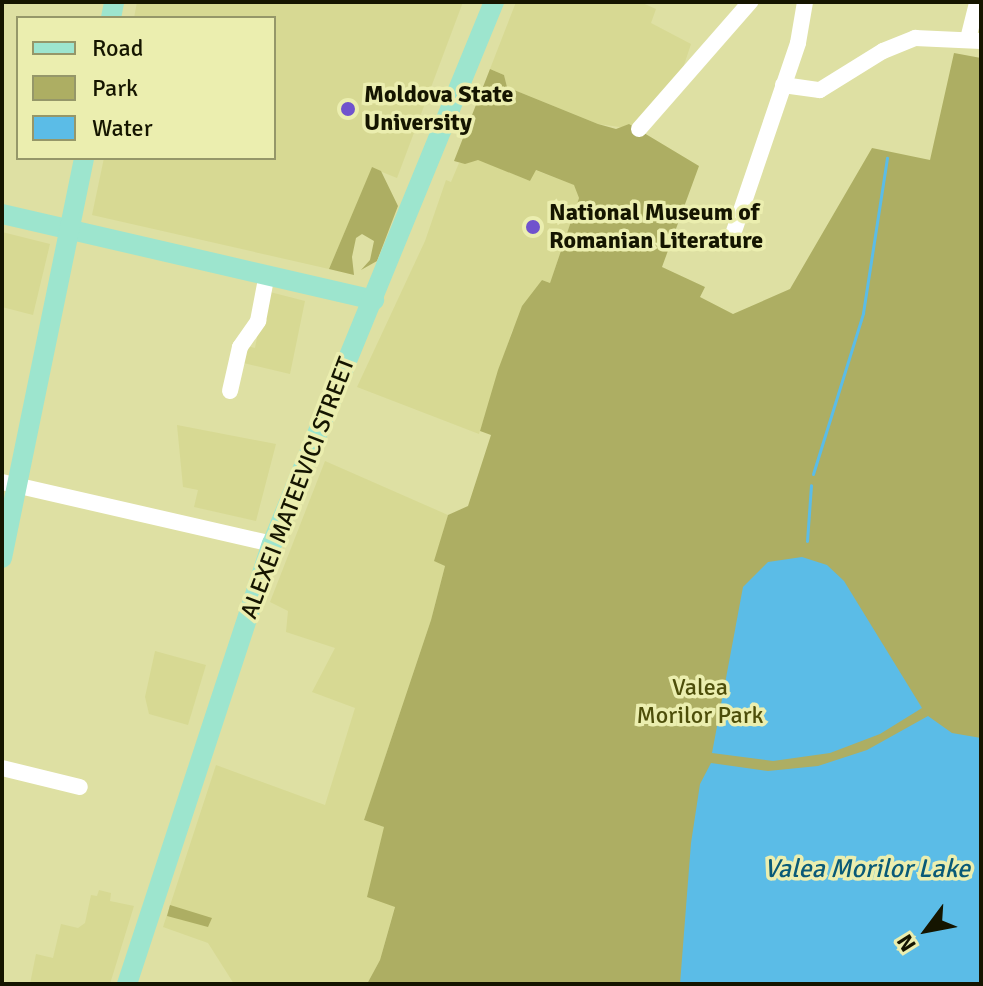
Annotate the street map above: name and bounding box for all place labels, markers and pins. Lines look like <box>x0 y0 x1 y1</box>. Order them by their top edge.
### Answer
place label: Moldova State University <box>364 81 513 137</box>
marker: Moldova State University <box>339 100 357 118</box>
place label: National Museum of Romanian Literature <box>549 199 763 255</box>
marker: National Museum of Romanian Literature <box>524 218 542 236</box>

